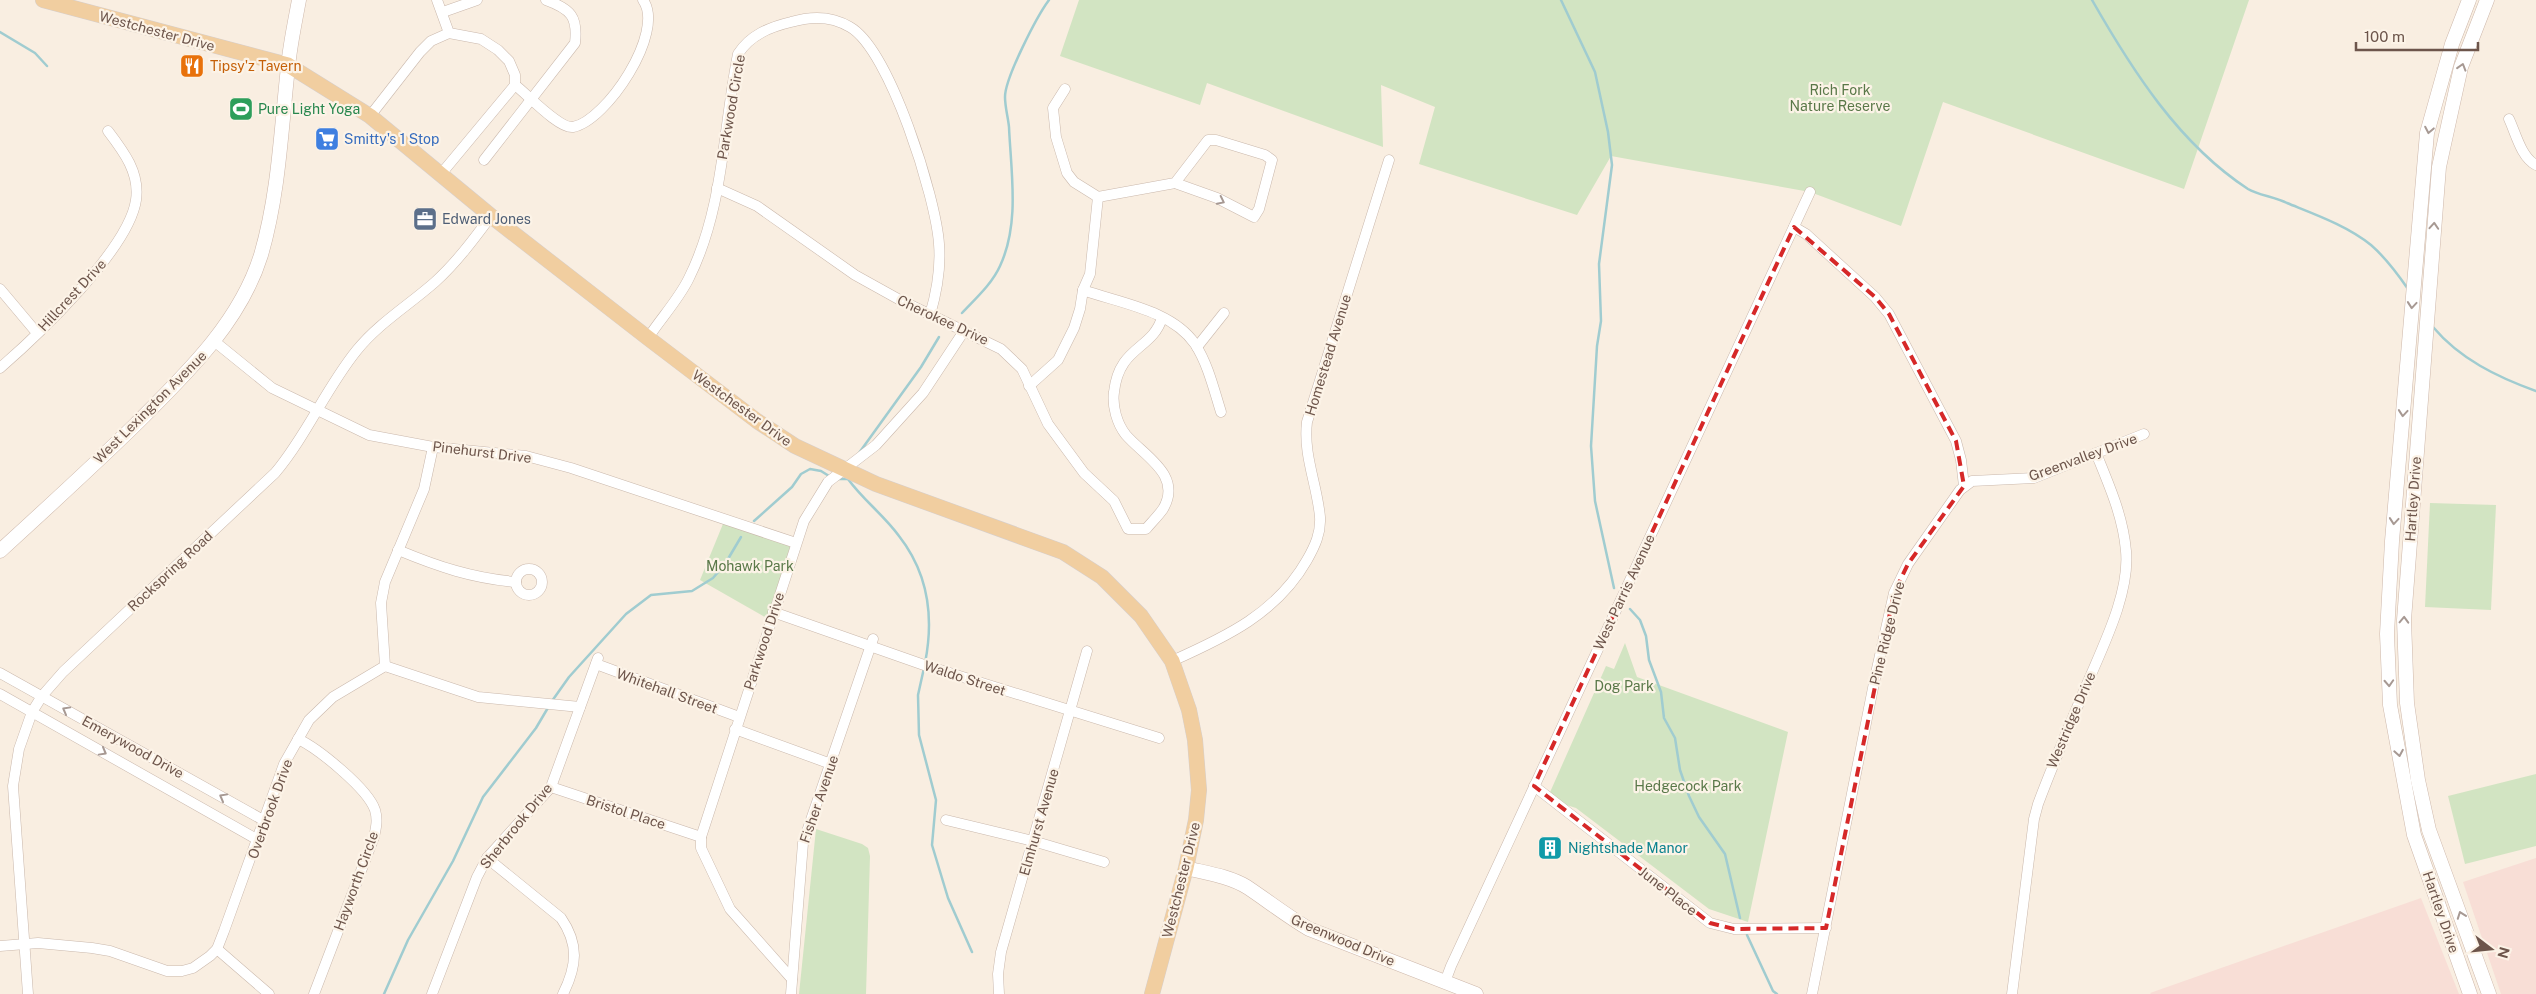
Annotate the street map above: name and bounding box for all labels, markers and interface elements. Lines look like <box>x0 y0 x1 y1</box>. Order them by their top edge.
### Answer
street label: Westchester Drive <box>98 8 216 54</box>
scale bar <box>2356 20 2478 52</box>
text: 100 m <box>2364 28 2405 45</box>
restaurant icon: Tipsy'z Tavern <box>179 53 205 79</box>
street label: Parkwood Circle <box>714 53 748 161</box>
place label: Tipsy'z Tavern <box>210 58 302 74</box>
one-way arrow <box>2456 63 2466 71</box>
park label: Rich Fork Nature Reserve <box>1790 82 1890 114</box>
sports icon: Pure Light Yoga <box>228 96 254 122</box>
place label: Pure Light Yoga <box>258 101 360 117</box>
one-way arrow <box>2424 125 2434 134</box>
supermarket icon: Smitty's 1 Stop <box>314 126 340 152</box>
place label: Smitty's 1 Stop <box>344 131 439 147</box>
one-way arrow <box>1215 195 1224 205</box>
office icon: Edward Jones <box>412 206 438 232</box>
place label: Edward Jones <box>442 211 531 227</box>
one-way arrow <box>2428 222 2439 230</box>
street label: Hillcrest Drive <box>35 256 109 334</box>
street label: Cherokee Drive <box>895 292 991 348</box>
street label: Homestead Avenue <box>1302 292 1354 418</box>
one-way arrow <box>2407 301 2418 309</box>
street label: West Lexington Avenue <box>90 347 210 467</box>
street label: Westchester Drive <box>689 367 795 449</box>
one-way arrow <box>2398 409 2409 417</box>
street label: Greenvalley Drive <box>2027 430 2139 484</box>
street label: Pinehurst Drive <box>432 438 532 466</box>
street label: Hartley Drive <box>2402 456 2424 542</box>
one-way arrow <box>2389 517 2400 525</box>
street label: Rockspring Road <box>124 528 216 614</box>
street label: West Parris Avenue <box>1590 532 1658 652</box>
park label: Mohawk Park <box>706 558 794 574</box>
street label: Pine Ridge Drive <box>1866 579 1908 686</box>
street label: Parkwood Drive <box>741 590 787 692</box>
one-way arrow <box>2399 615 2409 623</box>
street label: Waldo Street <box>922 657 1008 699</box>
street label: Whitehall Street <box>614 665 720 717</box>
street label: Westridge Drive <box>2043 669 2099 771</box>
park label: Dog Park <box>1594 678 1654 694</box>
one-way arrow <box>2384 679 2395 687</box>
one-way arrow <box>62 706 71 716</box>
street label: Emerywood Drive <box>79 712 187 782</box>
one-way arrow <box>98 746 107 756</box>
one-way arrow <box>2394 749 2404 758</box>
street label: Fisher Avenue <box>796 753 842 845</box>
street label: Overbrook Drive <box>245 757 295 861</box>
street label: Elmhurst Avenue <box>1016 767 1062 877</box>
park label: Hedgecock Park <box>1634 778 1742 794</box>
street label: Sherbrook Drive <box>477 780 555 872</box>
street label: Bristol Place <box>584 792 668 832</box>
one-way arrow <box>219 794 228 804</box>
street label: Westchester Drive <box>1159 820 1203 940</box>
street label: Hayworth Circle <box>331 829 381 933</box>
building icon: Nightshade Manor <box>1537 835 1563 861</box>
place label: Nightshade Manor <box>1568 840 1688 856</box>
street label: June Place <box>1636 863 1700 919</box>
street label: Hartley Drive <box>2420 869 2462 955</box>
street label: Greenwood Drive <box>1289 911 1397 969</box>
one-way arrow <box>2457 911 2467 920</box>
north arrow <box>2466 924 2516 974</box>
text: N <box>2494 945 2513 960</box>

